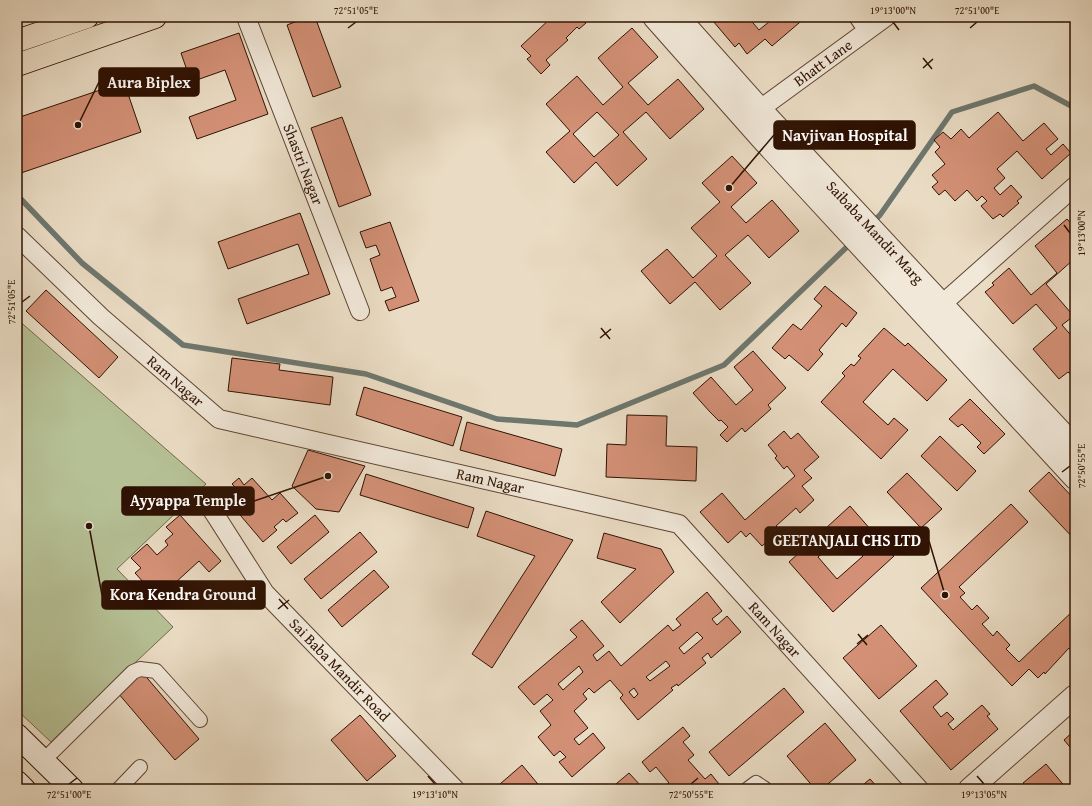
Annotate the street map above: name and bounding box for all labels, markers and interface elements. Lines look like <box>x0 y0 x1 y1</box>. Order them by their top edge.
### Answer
text: 72°51'05"E <box>334 3 378 18</box>
text: 19°13'00"N <box>870 3 916 18</box>
text: 72°51'00"E <box>955 3 999 18</box>
street label: Bhatt Lane <box>789 34 856 91</box>
callout: Aura Biplex <box>99 68 199 96</box>
text: Aura Biplex <box>107 70 191 94</box>
street label: Shastri Nagar <box>278 120 329 208</box>
callout: Navjivan Hospital <box>774 121 915 149</box>
text: Navjivan Hospital <box>782 123 908 147</box>
street label: Saibaba Mandir Marg <box>822 176 929 289</box>
text: 19°13'00"N <box>1074 210 1089 256</box>
text: 72°51'05"E <box>4 280 19 324</box>
street label: Ram Nagar <box>143 350 209 411</box>
text: 72°50'55"E <box>1074 444 1089 488</box>
street label: Ram Nagar <box>455 463 526 498</box>
callout: Ayyappa Temple <box>122 487 254 515</box>
text: Ayyappa Temple <box>130 488 246 512</box>
callout: GEETANJALI CHS LTD <box>765 527 929 555</box>
text: GEETANJALI CHS LTD <box>773 528 921 552</box>
callout: Kora Kendra Ground <box>102 581 265 609</box>
text: Kora Kendra Ground <box>110 582 257 606</box>
street label: Ram Nagar <box>744 597 806 662</box>
street label: Sai Baba Mandir Road <box>285 613 395 726</box>
text: 72°51'00"E <box>47 787 91 802</box>
text: 19°13'10"N <box>412 787 458 802</box>
text: 72°50'55"E <box>669 787 713 802</box>
text: 19°13'05"N <box>961 787 1007 802</box>

